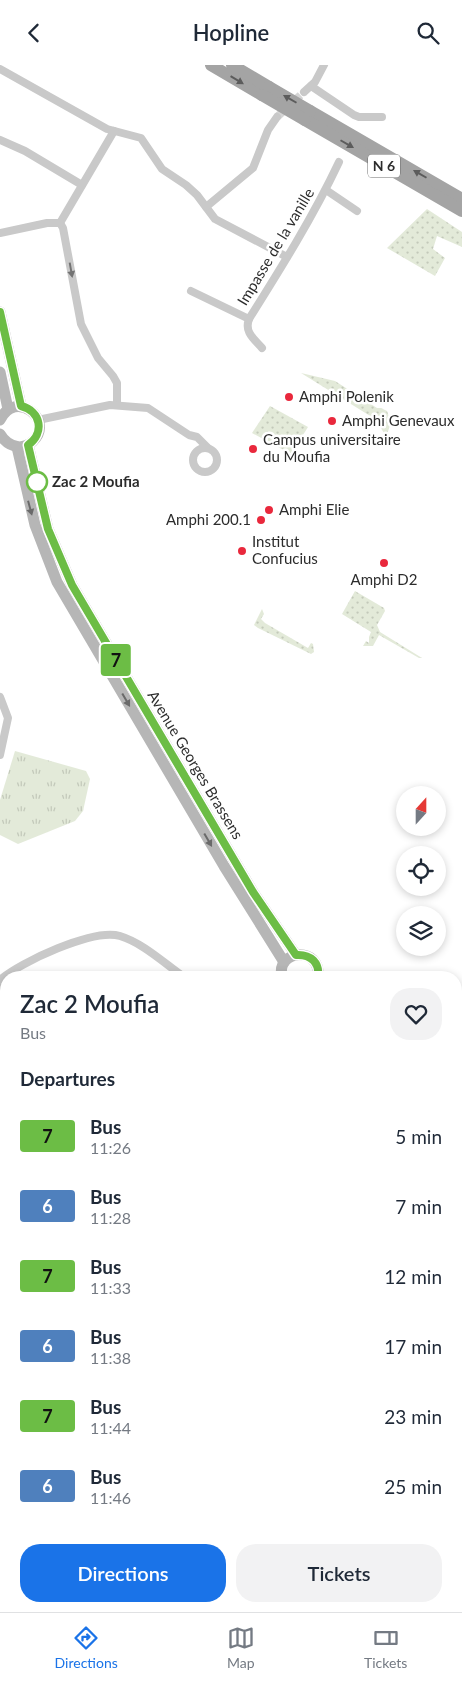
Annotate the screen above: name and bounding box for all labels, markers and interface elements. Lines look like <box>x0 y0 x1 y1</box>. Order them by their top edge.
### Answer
icon: back <box>20 19 48 47</box>
text: Hopline <box>193 19 269 46</box>
icon: search <box>414 19 442 47</box>
one-way arrow <box>230 75 243 84</box>
one-way arrow <box>283 95 297 104</box>
one-way arrow <box>341 140 354 149</box>
road number: N 6 <box>368 155 400 177</box>
one-way arrow <box>413 170 426 179</box>
street label: Impasse de la vanille <box>233 184 317 308</box>
one-way arrow <box>67 263 75 278</box>
place label: Amphi Polenik <box>299 387 394 405</box>
marker: Amphi Polenik <box>283 391 295 403</box>
place label: Amphi Genevaux <box>342 411 455 429</box>
marker: Amphi Genevaux <box>326 415 338 427</box>
place label: Campus universitaire du Moufia <box>263 430 401 465</box>
marker: Campus universitaire du Moufia <box>247 443 259 455</box>
marker: Zac 2 Moufia <box>26 471 48 493</box>
place label: Zac 2 Moufia <box>52 472 140 490</box>
place label: Amphi Elie <box>279 500 349 518</box>
one-way arrow <box>26 501 34 516</box>
marker: Amphi Elie <box>263 504 275 516</box>
place label: Amphi 200.1 <box>166 510 251 528</box>
marker: Amphi 200.1 <box>255 514 267 526</box>
place label: Institut Confucius <box>252 532 318 567</box>
marker: Institut Confucius <box>236 545 248 557</box>
marker: Amphi D2 <box>378 557 390 569</box>
place label: Amphi D2 <box>351 570 417 588</box>
line badge: 7 <box>100 644 132 676</box>
text: 7 <box>111 649 121 671</box>
street label: Avenue Georges Brassens <box>144 687 247 842</box>
one-way arrow <box>122 692 130 707</box>
north arrow <box>396 786 446 836</box>
map controls <box>396 786 446 956</box>
one-way arrow <box>204 833 213 846</box>
button: locate <box>396 846 446 896</box>
button: layers <box>396 906 446 956</box>
button: heart <box>390 988 442 1040</box>
text: Zac 2 Moufia <box>20 989 159 1018</box>
text: Bus <box>20 1023 46 1042</box>
text: Departures <box>20 1067 115 1090</box>
text: Bus <box>90 1115 121 1138</box>
text: 7 <box>42 1125 53 1147</box>
text: 5 min <box>395 1125 442 1148</box>
text: 11:26 <box>90 1138 131 1157</box>
text: Bus <box>90 1185 121 1208</box>
text: 6 <box>42 1195 53 1217</box>
text: 7 min <box>395 1195 442 1218</box>
text: 11:28 <box>90 1208 131 1227</box>
text: Bus <box>90 1255 121 1278</box>
text: 7 <box>42 1265 53 1287</box>
text: 12 min <box>384 1265 442 1288</box>
text: 11:33 <box>90 1278 131 1297</box>
text: Bus <box>90 1325 121 1348</box>
text: 6 <box>42 1335 53 1357</box>
text: 17 min <box>384 1335 442 1358</box>
text: 11:38 <box>90 1348 131 1367</box>
text: Bus <box>90 1395 121 1418</box>
text: 7 <box>42 1405 53 1427</box>
text: 23 min <box>384 1405 442 1428</box>
text: 11:44 <box>90 1418 131 1437</box>
text: Bus <box>90 1465 121 1488</box>
text: 6 <box>42 1475 53 1497</box>
text: 25 min <box>384 1475 442 1498</box>
text: 11:46 <box>90 1488 131 1507</box>
button: Directions <box>20 1544 226 1602</box>
button: Tickets <box>236 1544 442 1602</box>
tab: Directions <box>55 1624 118 1671</box>
tab: Map <box>227 1624 255 1671</box>
tab: Tickets <box>364 1624 407 1671</box>

